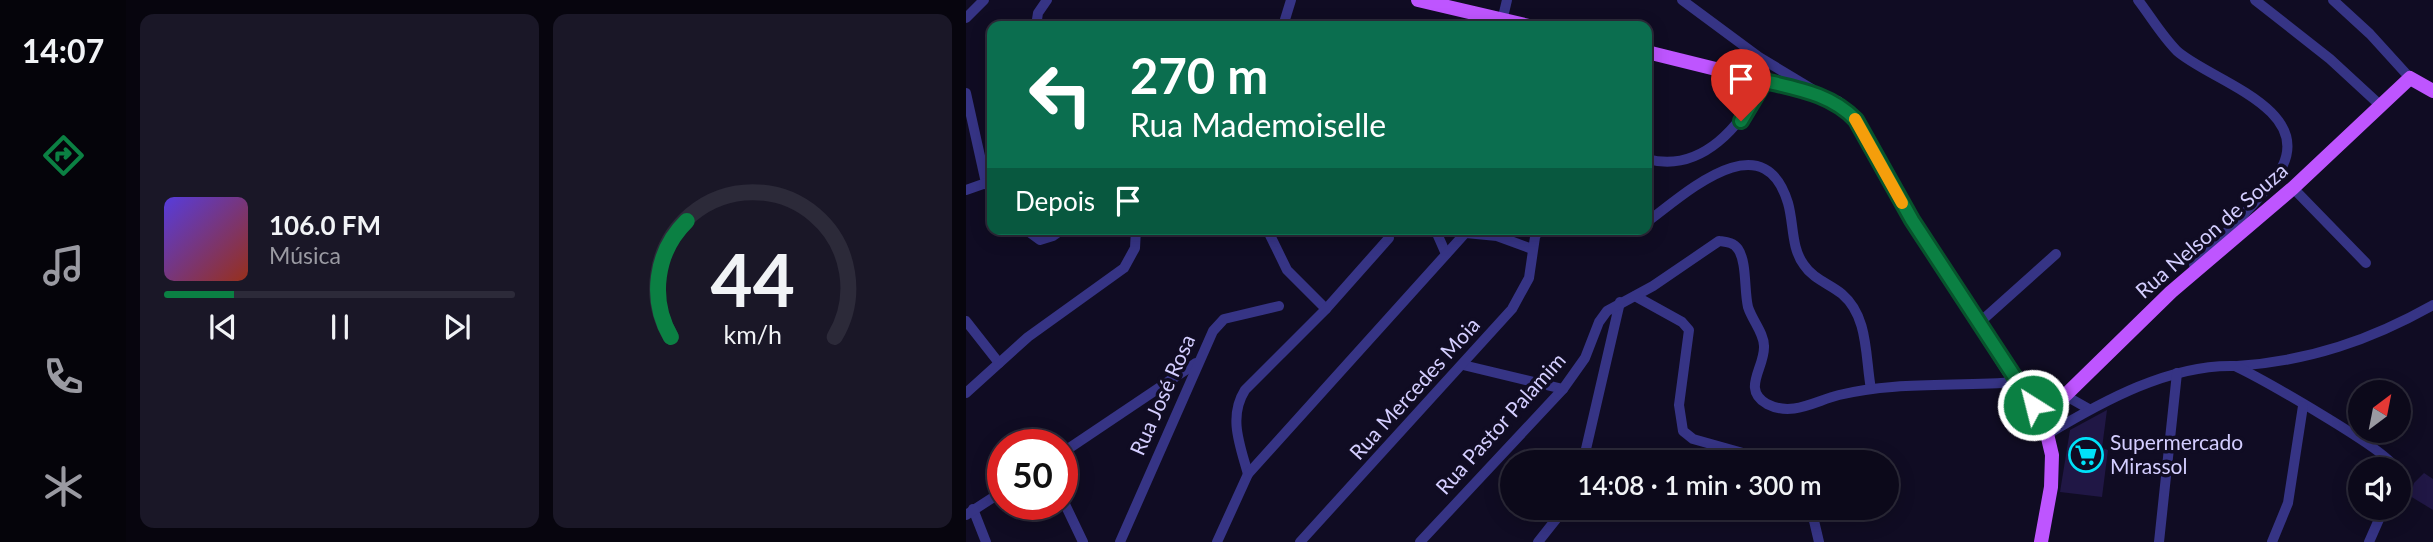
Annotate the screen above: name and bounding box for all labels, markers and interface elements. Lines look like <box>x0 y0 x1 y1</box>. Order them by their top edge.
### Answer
text: 14:07 <box>22 31 104 70</box>
text: 270 m <box>1130 46 1268 104</box>
icon: left <box>1015 49 1106 140</box>
pin <box>1711 49 1771 121</box>
icon: arrive <box>1722 60 1760 98</box>
text: Rua Mademoiselle <box>1130 105 1386 144</box>
icon: directions <box>39 131 88 180</box>
street label: Rua Nelson de Souza <box>2130 157 2292 303</box>
icon: arrive <box>1109 182 1147 220</box>
text: Depois <box>1015 185 1095 217</box>
text: 106.0 FM <box>269 209 381 241</box>
text: 44 <box>710 235 795 323</box>
icon: music <box>39 241 88 290</box>
text: Música <box>269 241 341 269</box>
icon: previous <box>204 308 242 346</box>
icon: pause <box>321 308 359 346</box>
icon: next <box>438 308 476 346</box>
street label: Rua Mercedes Moia <box>1344 312 1484 464</box>
text: km/h <box>723 319 782 349</box>
street label: Rua José Rosa <box>1124 330 1199 459</box>
street label: Rua Pastor Palamim <box>1430 347 1570 499</box>
icon: phone <box>39 352 88 401</box>
position arrow <box>1996 368 2070 442</box>
north arrow <box>2348 380 2412 443</box>
map controls <box>2348 380 2411 520</box>
speed limit sign: 50 <box>987 429 1078 520</box>
place label: Supermercado Mirassol <box>2110 429 2243 478</box>
supermarket icon: Supermercado Mirassol <box>2067 436 2105 474</box>
button: sound <box>2348 457 2411 520</box>
icon: climate <box>39 462 88 511</box>
text: 14:08 · 1 min · 300 m <box>1577 469 1822 501</box>

